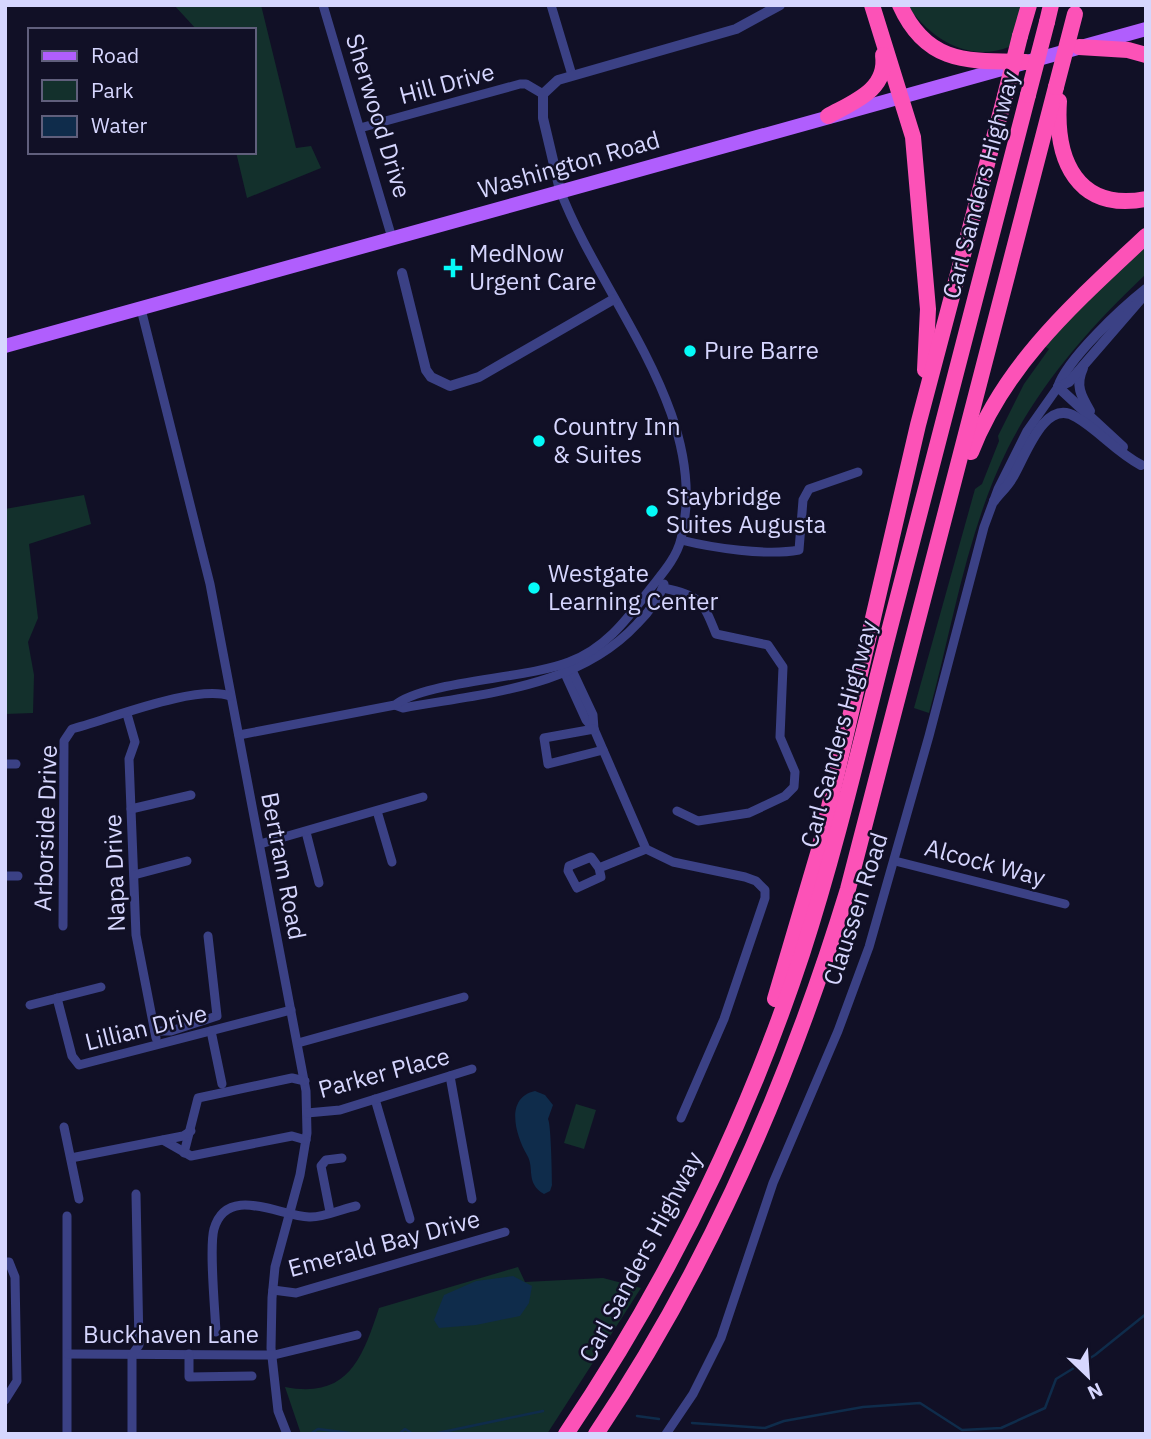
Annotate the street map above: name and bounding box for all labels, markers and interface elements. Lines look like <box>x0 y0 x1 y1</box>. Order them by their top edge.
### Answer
legend <box>28 28 256 154</box>
street label: Sherwood Drive <box>339 30 419 202</box>
text: Road <box>91 41 139 69</box>
street label: Hill Drive <box>396 55 498 111</box>
street label: Carl Sanders Highway <box>934 67 1026 302</box>
text: Park <box>91 76 134 104</box>
text: Water <box>91 111 148 139</box>
street label: Washington Road <box>474 123 663 205</box>
place label: MedNow Urgent Care <box>469 237 597 297</box>
marker: MedNow Urgent Care <box>443 258 463 278</box>
place label: Pure Barre <box>704 334 819 366</box>
marker: Pure Barre <box>682 343 698 359</box>
place label: Country Inn & Suites <box>553 410 681 470</box>
marker: Country Inn & Suites <box>531 433 547 449</box>
place label: Staybridge Suites Augusta <box>666 480 827 540</box>
marker: Staybridge Suites Augusta <box>644 503 660 519</box>
place label: Westgate Learning Center <box>548 557 718 617</box>
marker: Westgate Learning Center <box>526 580 542 596</box>
street label: Carl Sanders Highway <box>792 616 884 851</box>
street label: Arborside Drive <box>26 744 64 912</box>
street label: Bertram Road <box>254 789 314 942</box>
street label: Napa Drive <box>96 814 132 933</box>
street label: Claussen Road <box>815 828 895 989</box>
street label: Alcock Way <box>921 831 1049 893</box>
street label: Lillian Drive <box>81 996 210 1058</box>
street label: Parker Place <box>314 1039 453 1105</box>
street label: Carl Sanders Highway <box>571 1146 709 1368</box>
street label: Emerald Bay Drive <box>284 1202 483 1284</box>
street label: Buckhaven Lane <box>83 1318 259 1350</box>
north arrow <box>1053 1341 1123 1411</box>
text: N <box>1084 1378 1106 1405</box>

